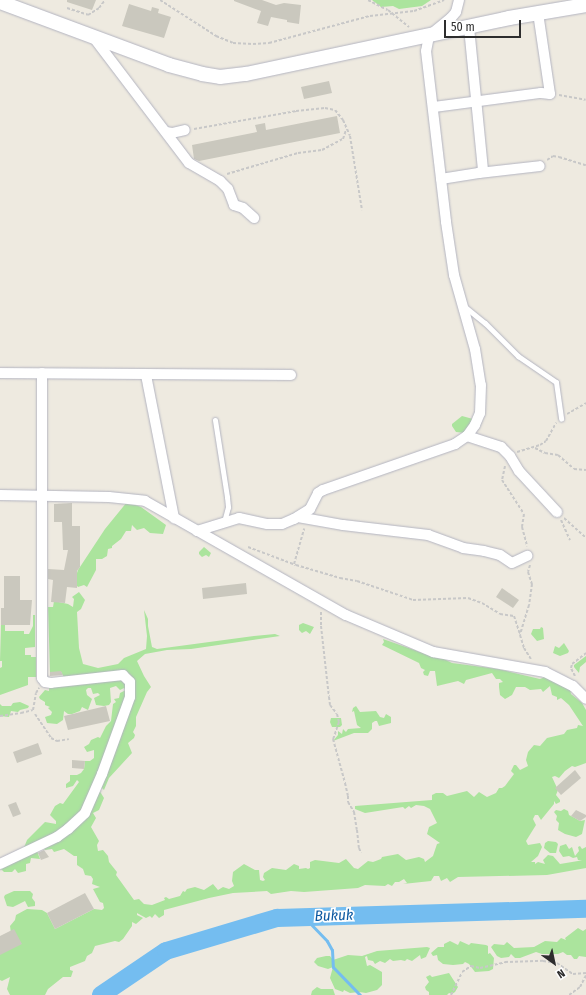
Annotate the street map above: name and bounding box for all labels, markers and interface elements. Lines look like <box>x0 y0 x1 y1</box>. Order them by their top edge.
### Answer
scale bar <box>446 12 523 38</box>
text: 50 m <box>451 20 475 34</box>
water label: Bukuk <box>314 906 354 926</box>
north arrow <box>534 943 574 983</box>
text: N <box>555 966 567 981</box>

